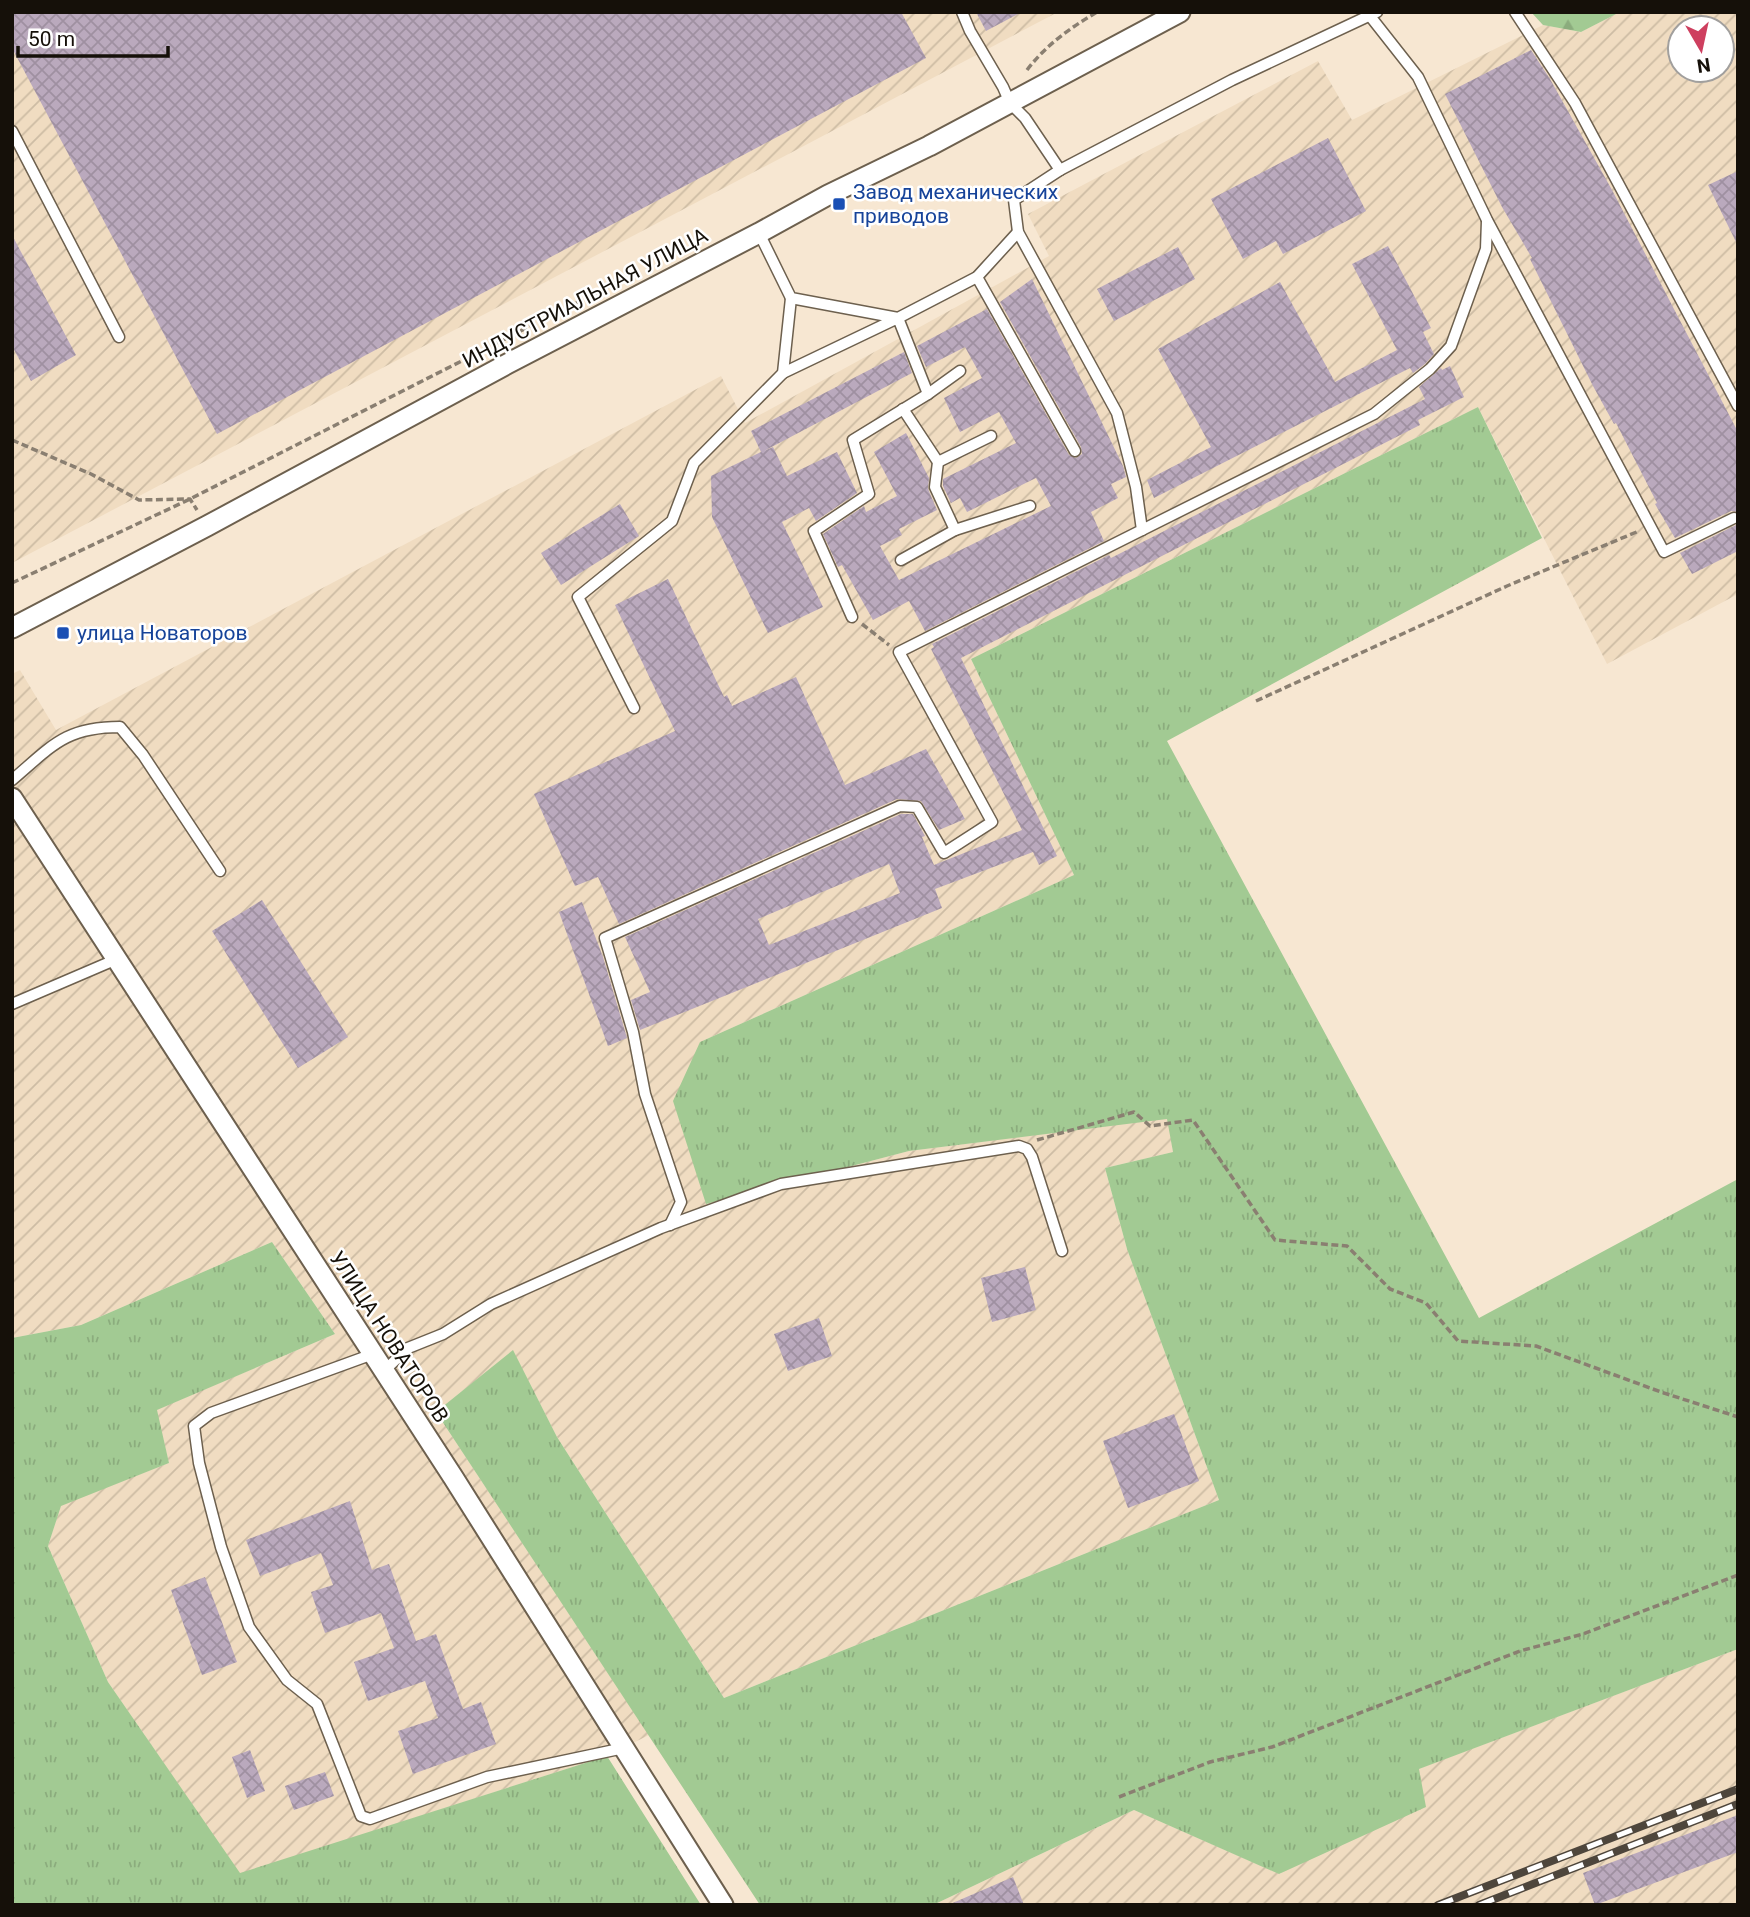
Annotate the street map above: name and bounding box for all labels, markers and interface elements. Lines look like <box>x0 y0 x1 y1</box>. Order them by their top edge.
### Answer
scale bar <box>18 14 168 58</box>
north arrow <box>1666 14 1736 84</box>
text: 50 m <box>28 27 75 51</box>
text: N <box>1695 53 1712 78</box>
place label: Завод механических приводов <box>853 180 1058 228</box>
marker: Завод механических приводов <box>831 196 847 212</box>
street label: ИНДУСТРИАЛЬНАЯ УЛИЦА <box>458 223 712 373</box>
place label: улица Новаторов <box>77 621 248 645</box>
marker: улица Новаторов <box>55 625 71 641</box>
street label: УЛИЦА НОВАТОРОВ <box>325 1247 453 1427</box>

